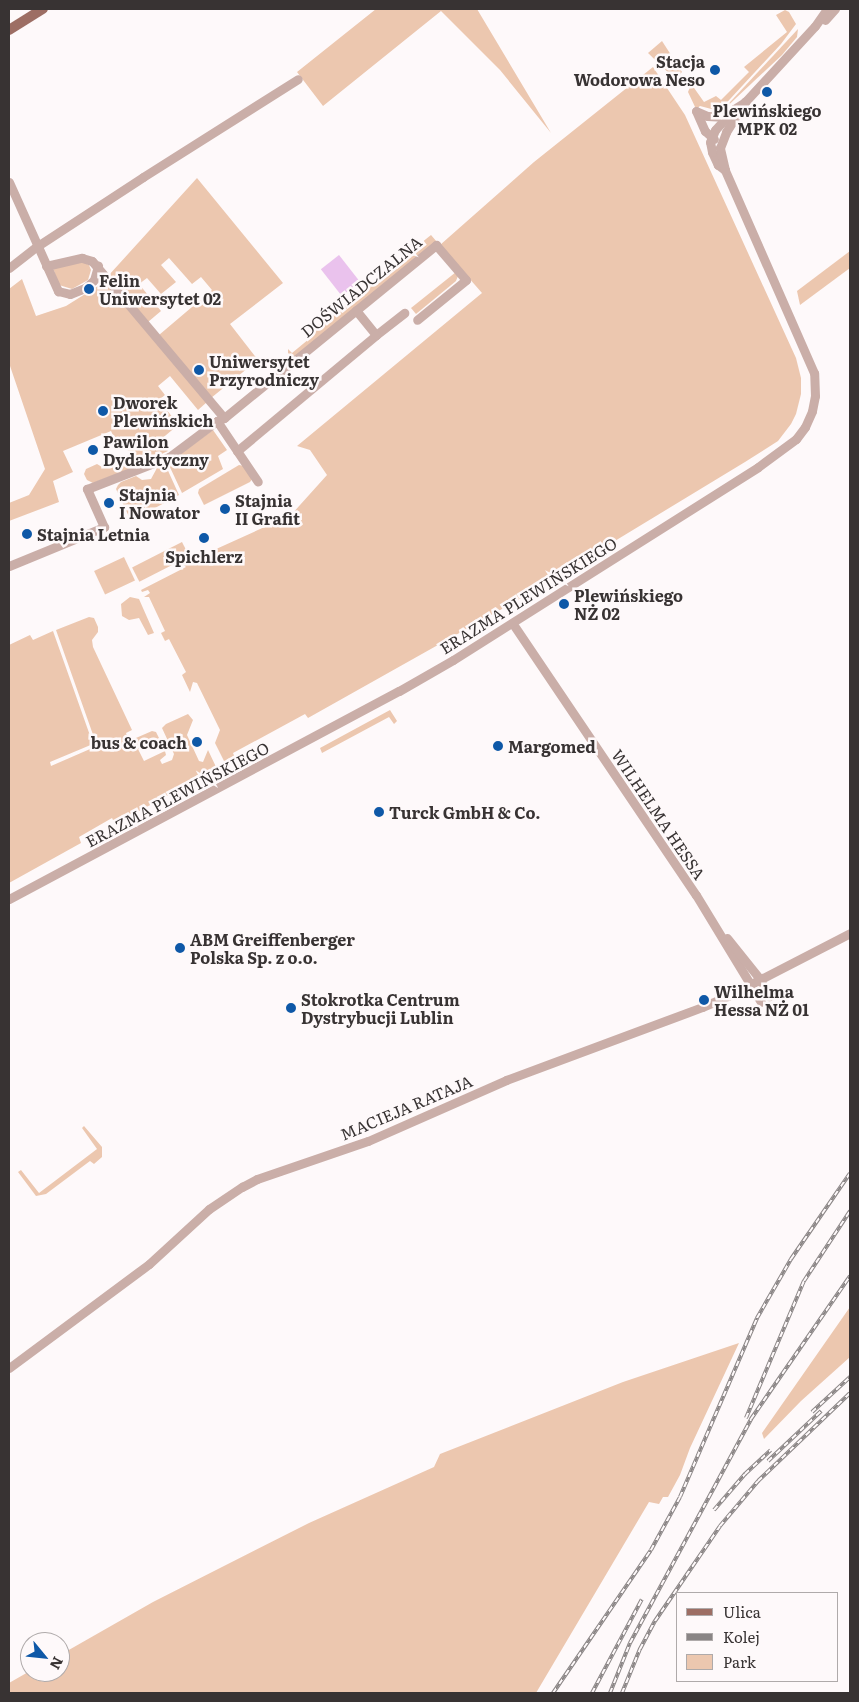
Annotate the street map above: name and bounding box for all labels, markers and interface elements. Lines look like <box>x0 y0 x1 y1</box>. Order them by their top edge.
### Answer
place label: Stacja Wodorowa Neso <box>574 51 705 89</box>
marker: Stacja Wodorowa Neso <box>709 64 721 76</box>
marker: Plewińskiego MPK 02 <box>761 86 773 98</box>
place label: Plewińskiego MPK 02 <box>712 100 822 138</box>
street label: DOŚWIADCZALNA <box>297 231 425 341</box>
place label: Felin Uniwersytet 02 <box>99 270 221 308</box>
marker: Felin Uniwersytet 02 <box>83 283 95 295</box>
place label: Uniwersytet Przyrodniczy <box>209 351 319 389</box>
marker: Uniwersytet Przyrodniczy <box>193 364 205 376</box>
place label: Dworek Plewińskich <box>113 392 213 430</box>
marker: Dworek Plewińskich <box>97 405 109 417</box>
place label: Pawilon Dydaktyczny <box>103 431 209 469</box>
marker: Pawilon Dydaktyczny <box>87 444 99 456</box>
place label: Stajnia I Nowator <box>119 484 200 522</box>
place label: Stajnia II Grafit <box>235 490 300 528</box>
marker: Stajnia I Nowator <box>103 497 115 509</box>
marker: Stajnia II Grafit <box>219 503 231 515</box>
place label: Stajnia Letnia <box>37 524 150 544</box>
marker: Stajnia Letnia <box>21 528 33 540</box>
marker: Spichlerz <box>198 532 210 544</box>
street label: ERAZMA PLEWIŃSKIEGO <box>436 533 620 657</box>
place label: Spichlerz <box>165 546 243 566</box>
place label: Plewińskiego NŻ 02 <box>574 585 683 623</box>
marker: Plewińskiego NŻ 02 <box>558 598 570 610</box>
place label: bus & coach <box>91 732 187 752</box>
marker: bus & coach <box>191 736 203 748</box>
place label: Margomed <box>508 736 596 756</box>
street label: ERAZMA PLEWIŃSKIEGO <box>82 737 272 851</box>
marker: Margomed <box>492 740 504 752</box>
street label: WILHELMA HESSA <box>608 745 710 883</box>
place label: Turck GmbH & Co. <box>389 802 541 822</box>
marker: Turck GmbH & Co. <box>373 806 385 818</box>
place label: ABM Greiffenberger Polska Sp. z o.o. <box>190 929 355 967</box>
marker: ABM Greiffenberger Polska Sp. z o.o. <box>174 942 186 954</box>
place label: Wilhelma Hessa NŻ 01 <box>714 981 809 1019</box>
place label: Stokrotka Centrum Dystrybucji Lublin <box>301 989 460 1027</box>
marker: Wilhelma Hessa NŻ 01 <box>698 994 710 1006</box>
marker: Stokrotka Centrum Dystrybucji Lublin <box>285 1002 297 1014</box>
street label: MACIEJA RATAJA <box>337 1071 475 1143</box>
legend <box>676 1592 839 1682</box>
text: Ulica <box>723 1600 761 1623</box>
text: Kolej <box>723 1625 760 1648</box>
north arrow <box>20 1632 70 1682</box>
text: Park <box>723 1650 756 1673</box>
text: N <box>46 1654 69 1673</box>

